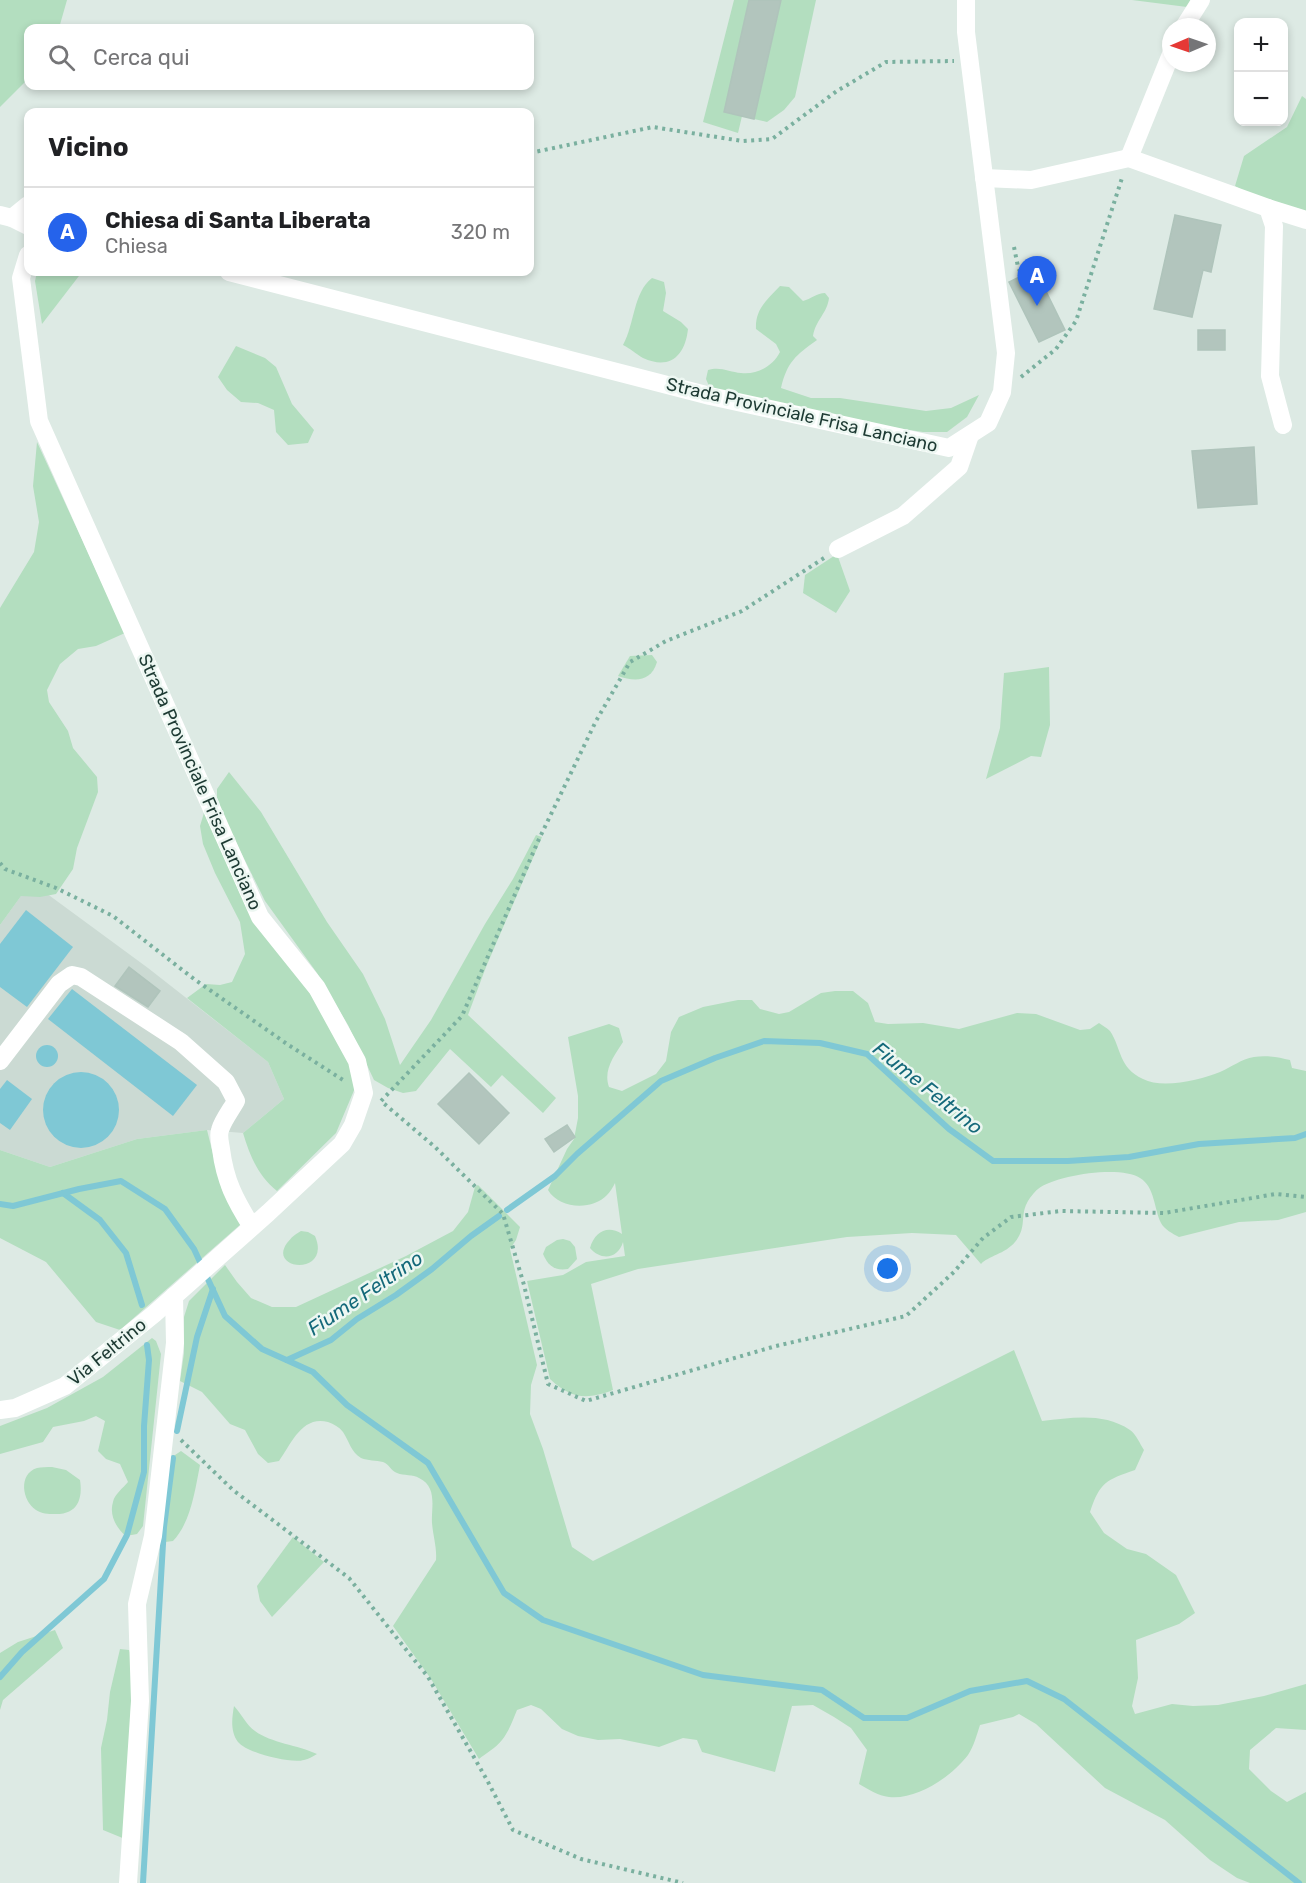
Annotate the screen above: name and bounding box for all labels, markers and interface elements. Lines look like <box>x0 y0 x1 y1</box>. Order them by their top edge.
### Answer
north arrow <box>1162 18 1216 72</box>
map controls <box>1234 18 1288 126</box>
button: + <box>1234 18 1288 72</box>
search box <box>24 24 534 90</box>
icon: search <box>45 41 78 74</box>
text: Cerca qui <box>93 44 189 71</box>
button: − <box>1234 72 1288 126</box>
text: Vicino <box>48 132 129 163</box>
text: Chiesa di Santa Liberata <box>105 207 371 234</box>
text: A <box>60 220 75 244</box>
text: 320 m <box>451 220 510 244</box>
text: Chiesa <box>105 234 168 258</box>
pin: A <box>1018 256 1056 306</box>
street label: Strada Provinciale Frisa Lanciano <box>664 373 940 457</box>
street label: Strada Provinciale Frisa Lanciano <box>133 651 267 913</box>
water label: Fiume Feltrino <box>868 1037 988 1139</box>
water label: Fiume Feltrino <box>303 1246 427 1340</box>
your location <box>873 1254 902 1283</box>
street label: Via Feltrino <box>63 1314 151 1390</box>

